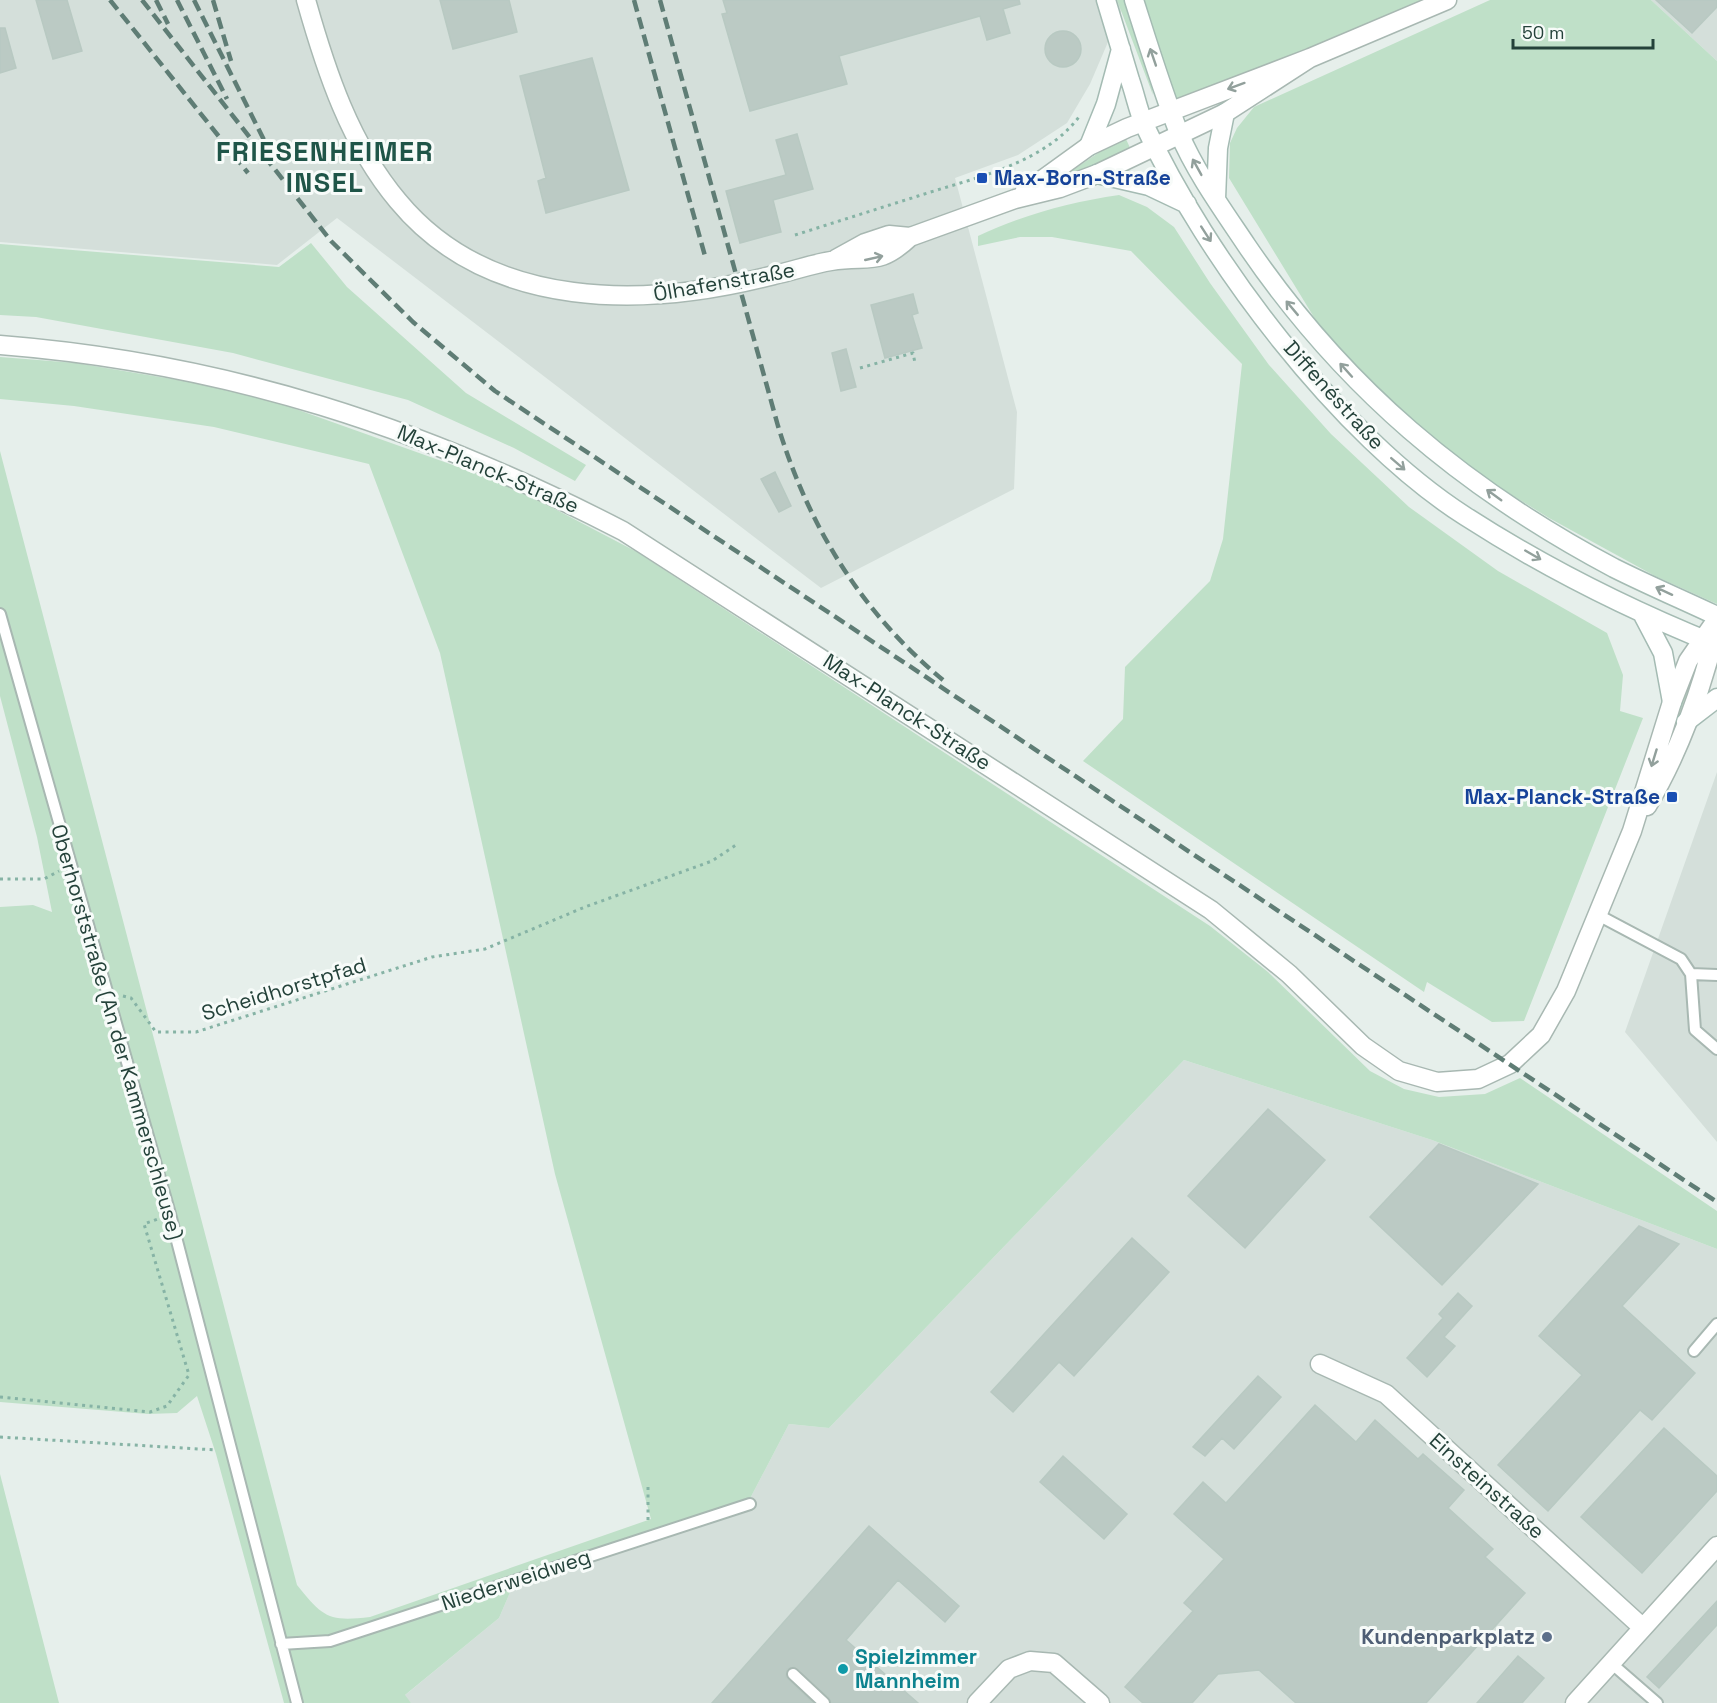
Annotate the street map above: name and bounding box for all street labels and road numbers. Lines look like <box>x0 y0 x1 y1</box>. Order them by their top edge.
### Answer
street label: Ölhafenstraße <box>651 256 797 307</box>
street label: Diffenéstraße <box>1278 334 1391 455</box>
street label: Max-Planck-Straße <box>393 418 583 519</box>
street label: Max-Planck-Straße <box>818 647 996 776</box>
street label: Oberhorststraße (An der Kammerschleuse) <box>45 821 190 1243</box>
street label: Scheidhorstpfad <box>198 951 370 1026</box>
street label: Einsteinstraße <box>1424 1427 1551 1545</box>
street label: Niederweidweg <box>438 1543 594 1616</box>

